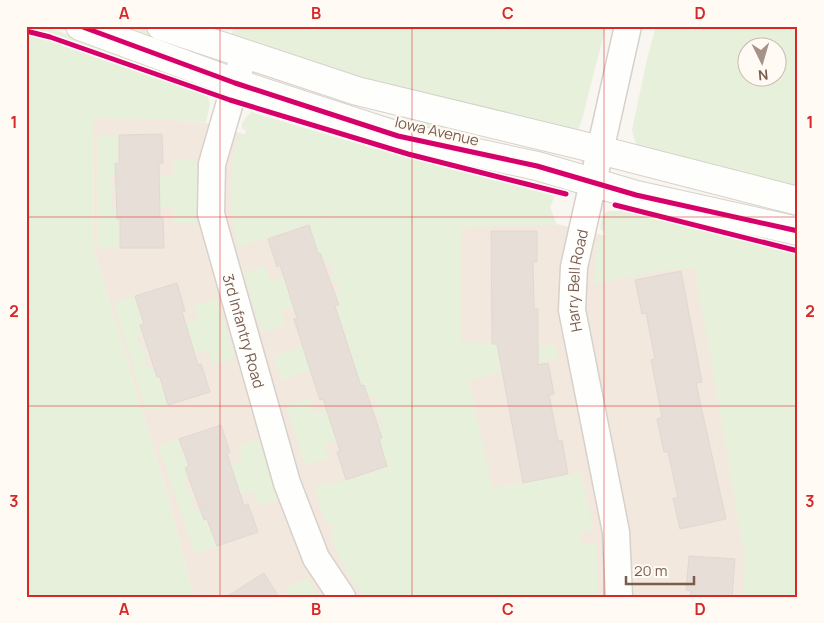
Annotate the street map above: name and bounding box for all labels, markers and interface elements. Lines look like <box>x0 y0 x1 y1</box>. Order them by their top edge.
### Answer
text: A <box>119 2 130 24</box>
text: B <box>311 2 321 24</box>
text: C <box>502 2 514 24</box>
text: D <box>694 2 706 24</box>
north arrow <box>736 38 786 88</box>
text: N <box>757 66 769 85</box>
text: 1 <box>10 111 18 133</box>
street label: Iowa Avenue <box>393 111 481 151</box>
text: 1 <box>806 111 814 133</box>
street label: Harry Bell Road <box>561 227 593 334</box>
street label: 3rd Infantry Road <box>218 271 270 391</box>
text: 2 <box>9 300 19 322</box>
text: 2 <box>805 300 815 322</box>
text: 3 <box>9 490 19 512</box>
text: 3 <box>805 490 815 512</box>
scale bar <box>626 553 694 585</box>
text: 20 m <box>634 560 667 581</box>
text: A <box>119 598 130 620</box>
text: B <box>311 598 321 620</box>
text: C <box>502 598 514 620</box>
text: D <box>694 598 706 620</box>

